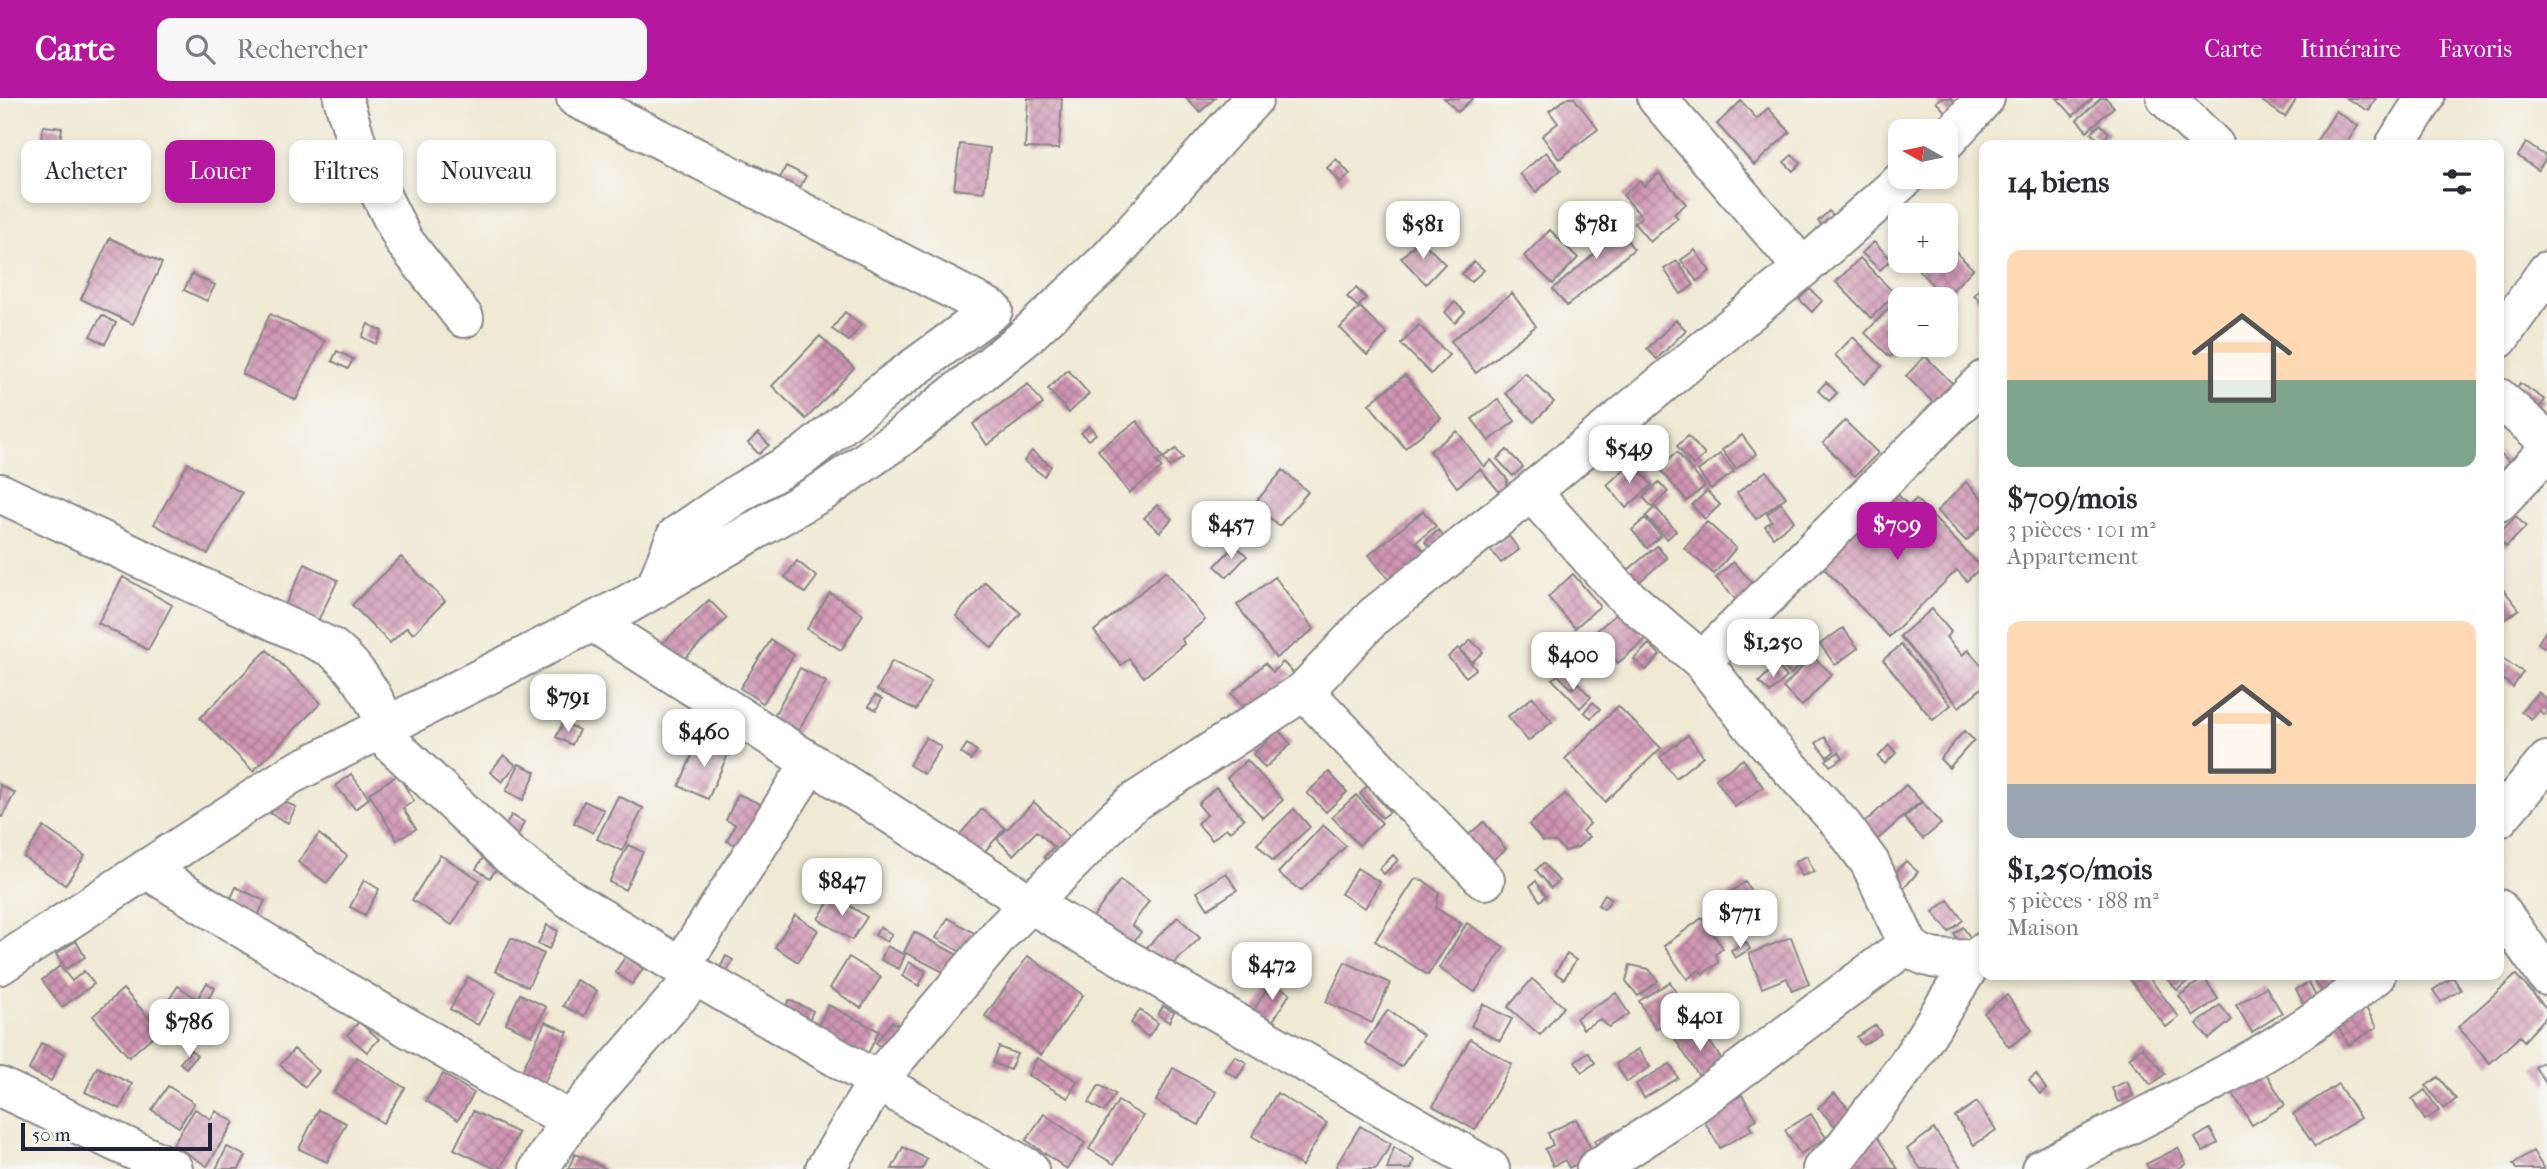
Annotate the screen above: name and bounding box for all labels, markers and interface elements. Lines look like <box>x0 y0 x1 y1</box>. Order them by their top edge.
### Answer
search box <box>157 18 647 81</box>
text: Carte <box>35 30 115 69</box>
icon: search <box>181 30 219 68</box>
text: Rechercher <box>237 34 368 65</box>
text: Carte <box>2204 35 2262 63</box>
text: Itinéraire <box>2300 35 2401 63</box>
text: Favoris <box>2439 35 2512 63</box>
north arrow <box>1888 119 1958 189</box>
map controls <box>1888 119 1958 357</box>
chip: Acheter <box>21 140 151 203</box>
chip: Louer <box>165 140 275 203</box>
chip: Filtres <box>289 140 403 203</box>
chip: Nouveau <box>417 140 556 203</box>
icon: filters <box>2438 163 2476 201</box>
text: 14 biens <box>2007 165 2109 200</box>
pin: $581 <box>1382 202 1464 261</box>
pin: $781 <box>1555 202 1637 261</box>
button: + <box>1888 203 1958 273</box>
text: $581 <box>1402 210 1444 237</box>
text: $781 <box>1574 210 1618 237</box>
button: − <box>1888 287 1958 357</box>
icon: home <box>2179 295 2305 421</box>
pin: $549 <box>1588 426 1670 485</box>
text: $549 <box>1605 434 1653 461</box>
text: $709/mois <box>2007 481 2137 516</box>
pin: $457 <box>1190 502 1272 561</box>
pin: $709 <box>1856 503 1938 562</box>
text: $457 <box>1208 510 1254 537</box>
text: $709 <box>1873 511 1921 538</box>
text: 3 pièces · 101 m² <box>2007 516 2156 543</box>
text: Appartement <box>2007 543 2139 570</box>
pin: $1,250 <box>1716 620 1830 679</box>
text: $1,250 <box>1743 628 1803 655</box>
pin: $400 <box>1532 632 1614 692</box>
text: $400 <box>1547 641 1599 668</box>
icon: home <box>2179 666 2305 792</box>
pin: $791 <box>527 674 609 734</box>
text: $791 <box>546 683 590 710</box>
pin: $460 <box>663 710 745 769</box>
text: $460 <box>678 718 730 745</box>
text: $1,250/mois <box>2007 852 2152 887</box>
pin: $847 <box>801 858 883 918</box>
text: $847 <box>818 867 866 894</box>
text: 5 pièces · 188 m² <box>2007 887 2159 914</box>
pin: $771 <box>1699 890 1781 950</box>
text: $771 <box>1718 899 1762 926</box>
text: Maison <box>2007 914 2079 941</box>
pin: $472 <box>1231 942 1313 1002</box>
text: $472 <box>1248 951 1296 978</box>
pin: $401 <box>1659 993 1741 1053</box>
pin: $786 <box>148 1000 230 1059</box>
text: $401 <box>1677 1002 1724 1029</box>
text: $786 <box>165 1008 213 1035</box>
scale bar <box>21 1120 212 1152</box>
text: 50 m <box>32 1124 71 1146</box>

